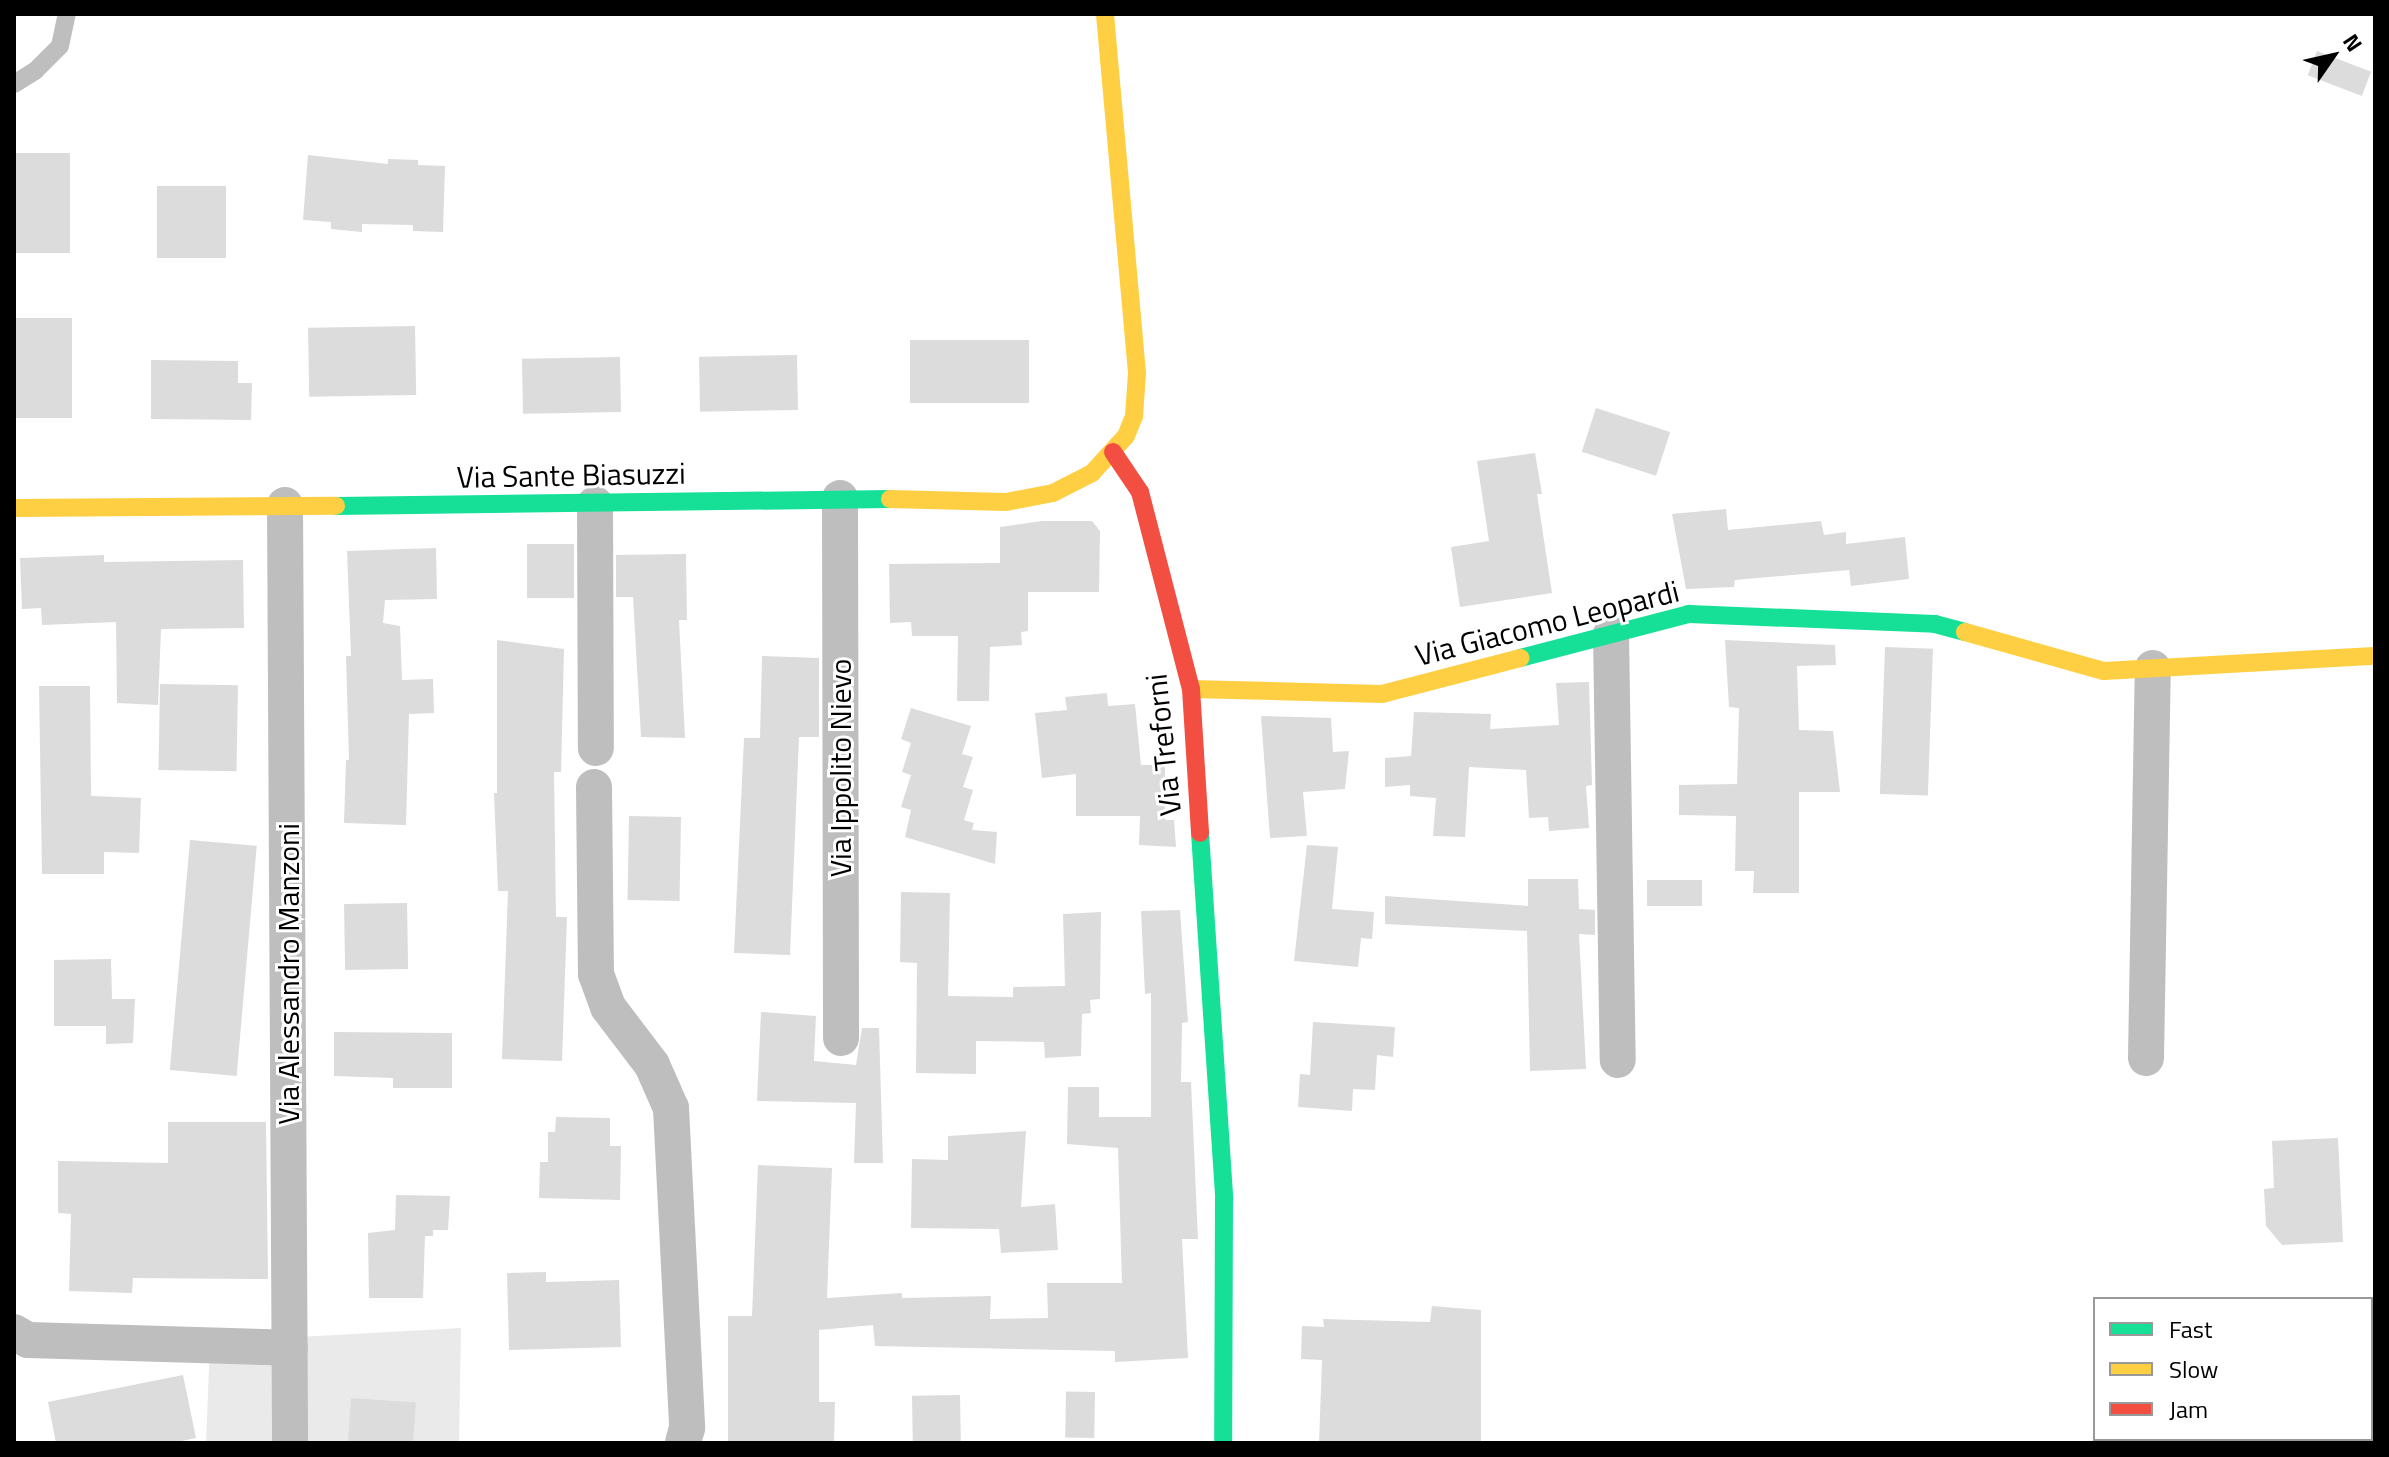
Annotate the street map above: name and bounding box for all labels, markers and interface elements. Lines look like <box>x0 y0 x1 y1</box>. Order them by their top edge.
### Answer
north arrow <box>2293 16 2373 96</box>
text: N <box>2335 27 2371 58</box>
street label: Via Sante Biasuzzi <box>456 455 686 495</box>
street label: Via Giacomo Leopardi <box>1411 573 1683 673</box>
street label: Via Ippolito Nievo <box>822 659 858 877</box>
street label: Via Treforni <box>1138 672 1188 818</box>
street label: Via Alessandro Manzoni <box>270 823 306 1125</box>
legend <box>2093 1297 2373 1441</box>
text: Fast <box>2169 1311 2212 1347</box>
text: Slow <box>2169 1351 2218 1387</box>
text: Jam <box>2169 1391 2208 1427</box>

